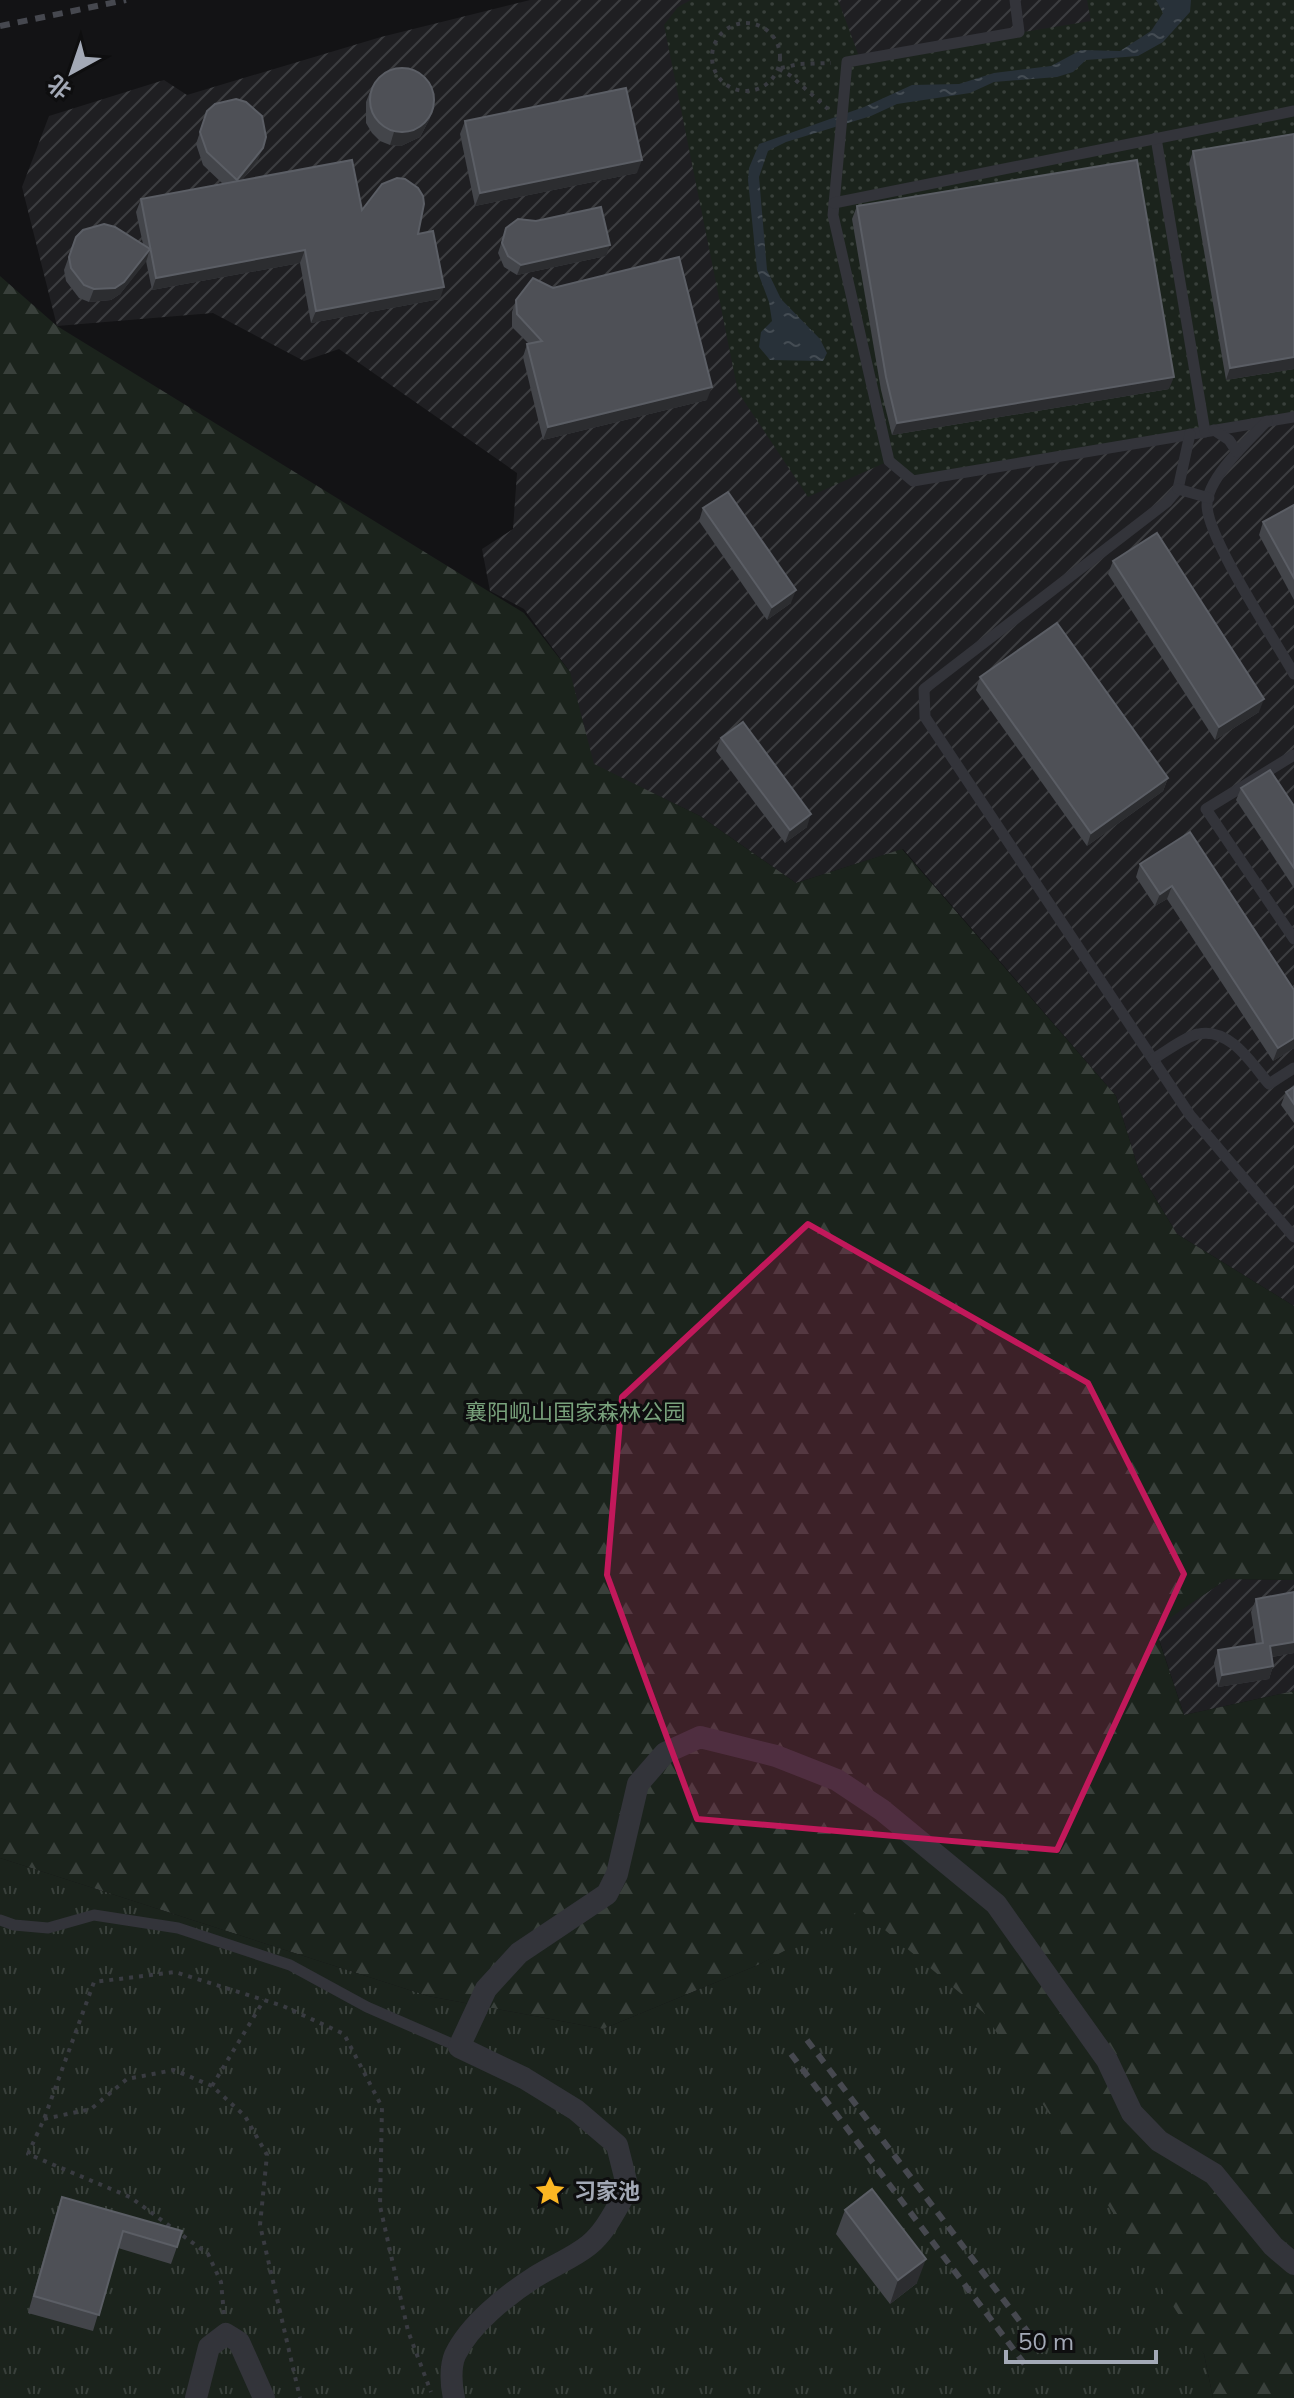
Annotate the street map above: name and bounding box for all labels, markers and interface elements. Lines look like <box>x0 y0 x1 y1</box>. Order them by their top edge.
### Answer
north arrow <box>32 32 112 112</box>
text: 北 <box>42 70 77 105</box>
park label: 襄阳岘山国家森林公园 <box>465 1398 685 1426</box>
place icon: 习家池 <box>533 2174 567 2208</box>
place label: 习家池 <box>574 2177 640 2205</box>
scale bar <box>1006 2314 1156 2364</box>
text: 50 m <box>1018 2326 1074 2356</box>

